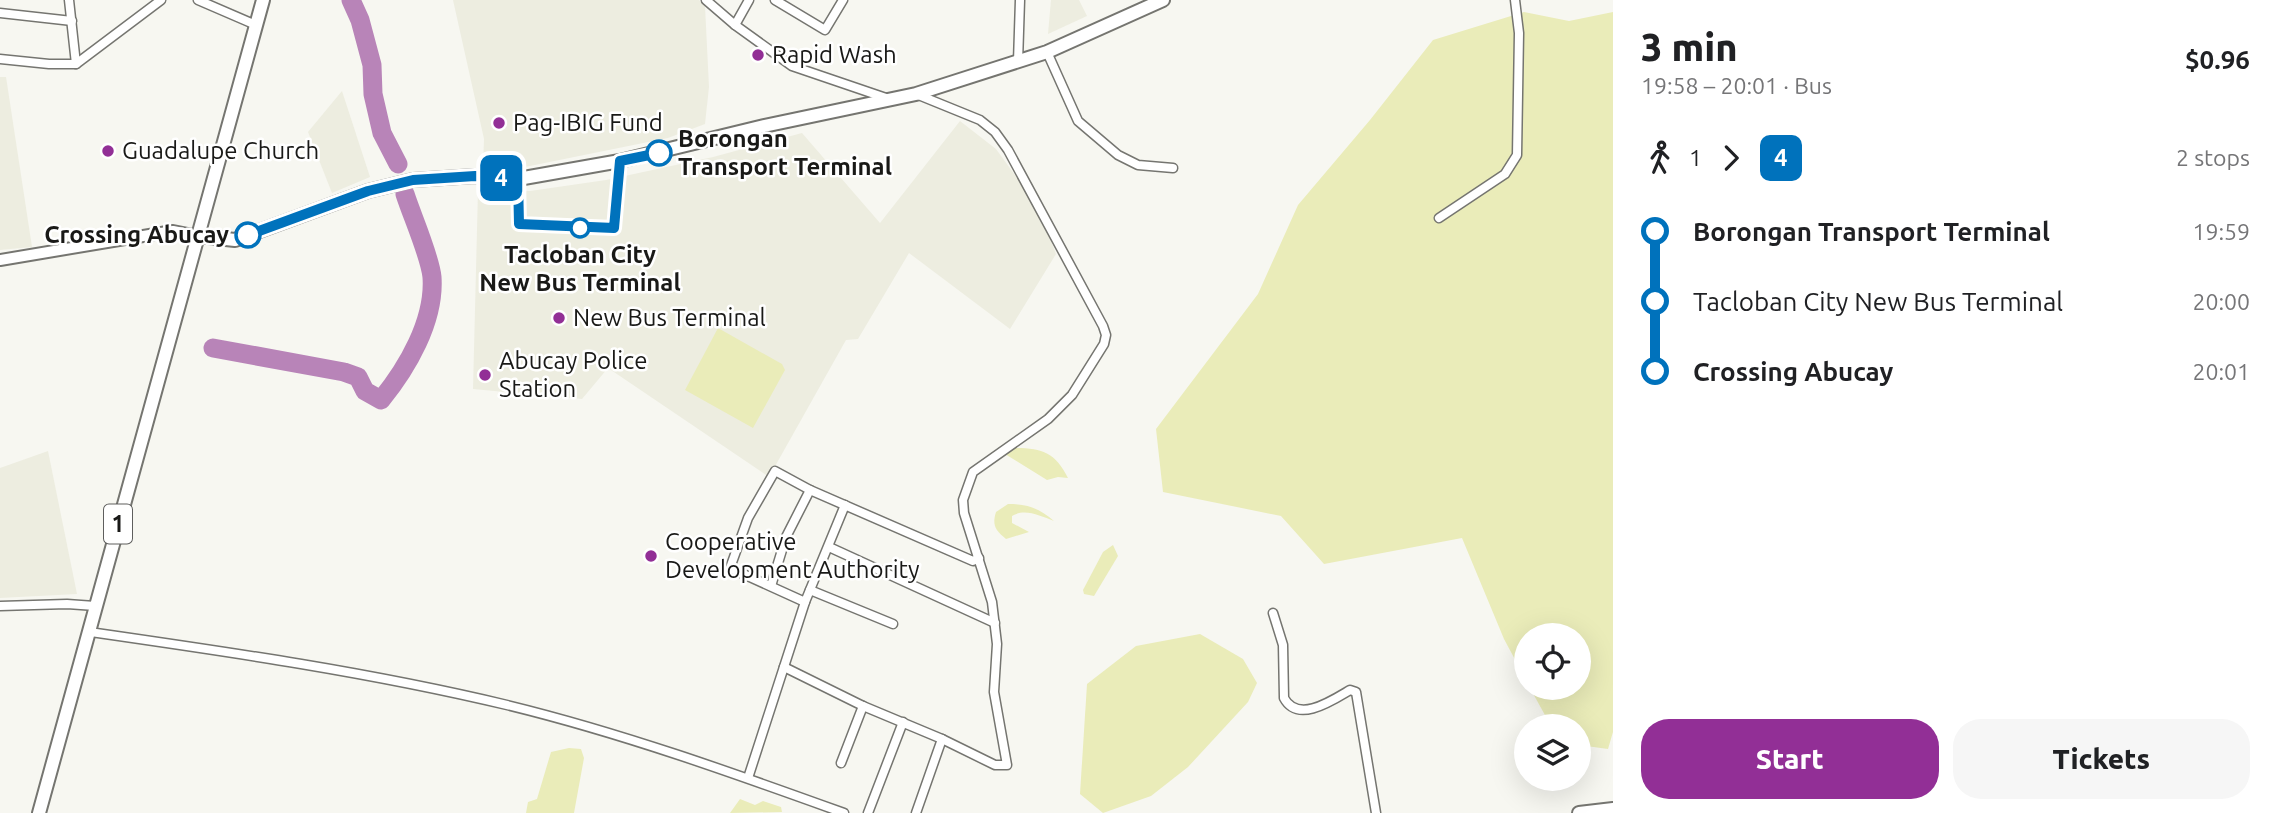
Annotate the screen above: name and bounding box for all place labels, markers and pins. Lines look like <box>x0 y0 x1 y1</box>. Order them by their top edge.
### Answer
place label: Rapid Wash <box>772 41 897 68</box>
marker: Rapid Wash <box>750 47 766 63</box>
place label: Pag-IBIG Fund <box>513 109 663 136</box>
marker: Pag-IBIG Fund <box>491 115 507 131</box>
place label: Borongan Transport Terminal <box>678 125 892 180</box>
place label: Guadalupe Church <box>122 137 319 164</box>
marker: Borongan Transport Terminal <box>646 140 672 166</box>
marker: Guadalupe Church <box>100 143 116 159</box>
marker: Tacloban City New Bus Terminal <box>570 218 590 238</box>
place label: Crossing Abucay <box>44 221 229 248</box>
marker: Crossing Abucay <box>235 222 261 248</box>
place label: Tacloban City New Bus Terminal <box>479 241 681 296</box>
place label: New Bus Terminal <box>573 304 766 331</box>
marker: New Bus Terminal <box>551 310 567 326</box>
place label: Abucay Police Station <box>499 347 647 402</box>
marker: Abucay Police Station <box>477 367 493 383</box>
place label: Cooperative Development Authority <box>665 528 920 583</box>
marker: Cooperative Development Authority <box>643 548 659 564</box>

